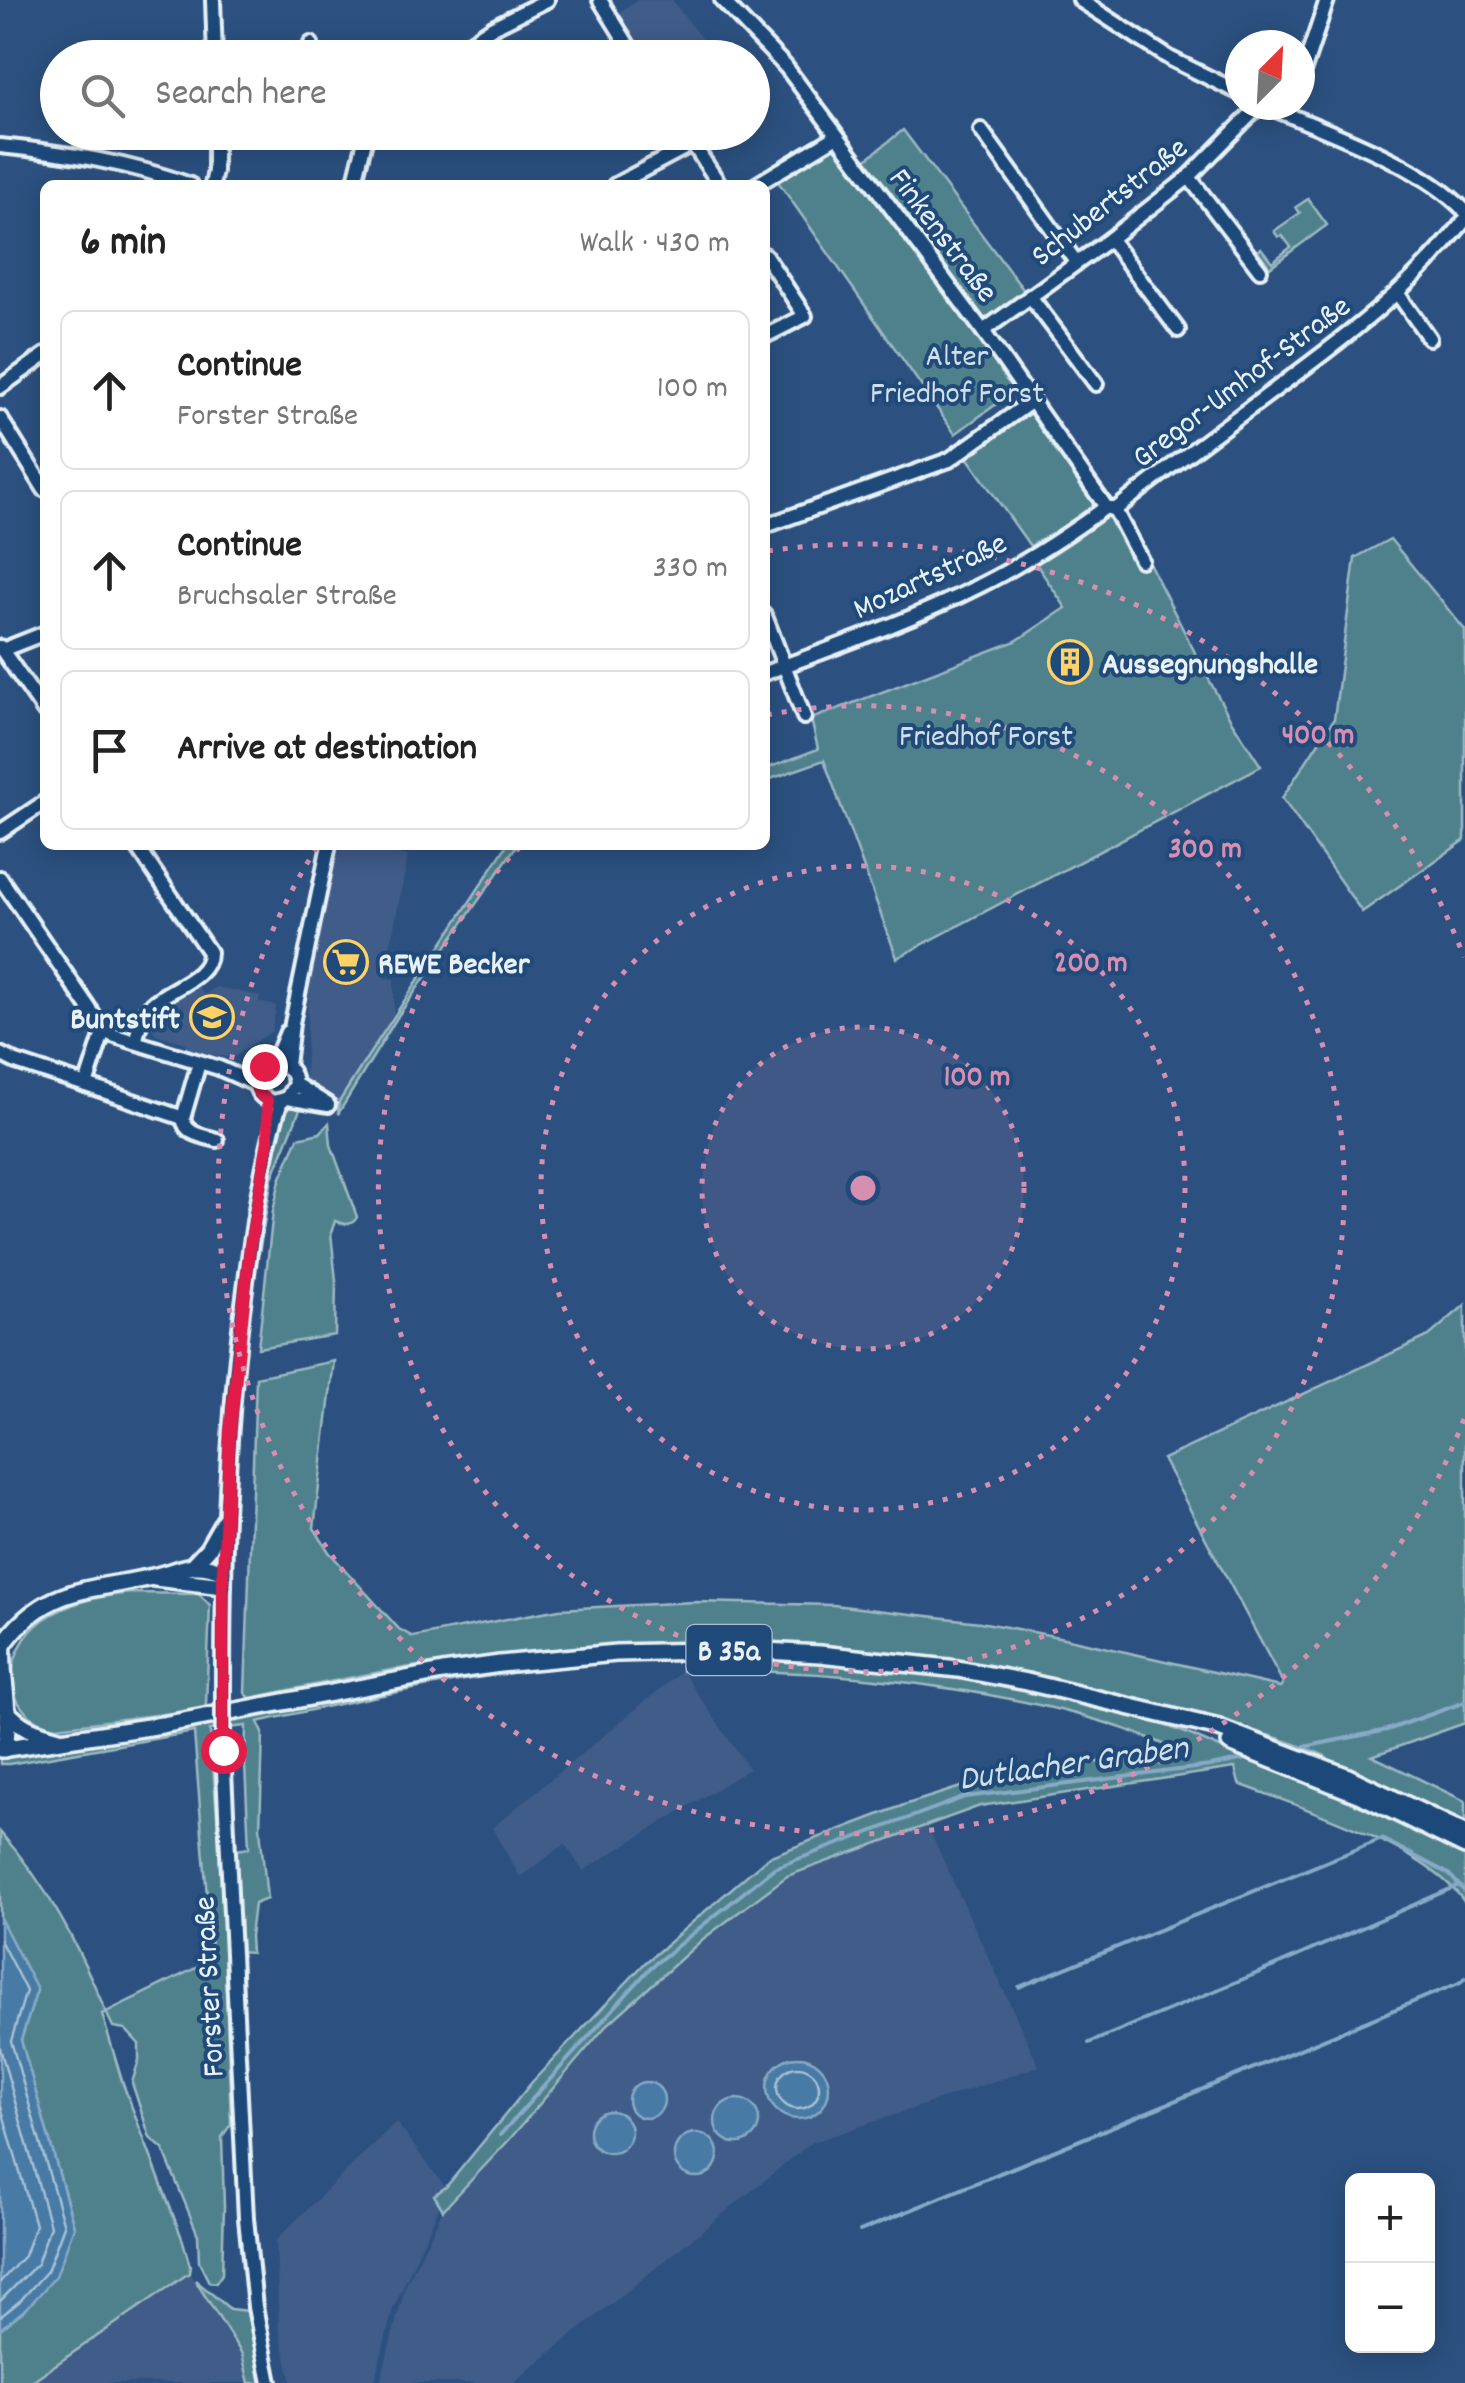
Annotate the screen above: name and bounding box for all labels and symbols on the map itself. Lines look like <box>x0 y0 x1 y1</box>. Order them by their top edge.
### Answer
north arrow <box>1225 30 1315 120</box>
street label: Schubertstraße <box>1023 128 1200 280</box>
street label: Finkenstraße <box>875 160 1007 314</box>
street label: Gregor-Umhof-Straße <box>1124 286 1362 482</box>
park label: Alter Friedhof Forst <box>870 336 1044 419</box>
street label: Mozartstraße <box>846 523 1016 634</box>
building icon: Aussegnungshalle <box>1047 639 1093 685</box>
place label: Aussegnungshalle <box>1102 644 1318 690</box>
park label: Friedhof Forst <box>899 716 1073 762</box>
text: 400 m <box>1282 716 1354 759</box>
text: 300 m <box>1168 830 1242 873</box>
supermarket icon: REWE Becker <box>323 939 369 985</box>
place label: REWE Becker <box>378 944 531 990</box>
text: 200 m <box>1054 944 1128 987</box>
school or university icon: Buntstift <box>189 994 235 1040</box>
place label: Buntstift <box>70 999 180 1045</box>
route end <box>242 1044 288 1090</box>
text: 100 m <box>944 1058 1010 1101</box>
centre of rings <box>845 1170 881 1206</box>
road number: B 35a <box>686 1625 772 1675</box>
water label: Dutlacher Graben <box>956 1725 1193 1807</box>
route start <box>201 1728 247 1774</box>
street label: Forster Straße <box>184 1895 240 2078</box>

